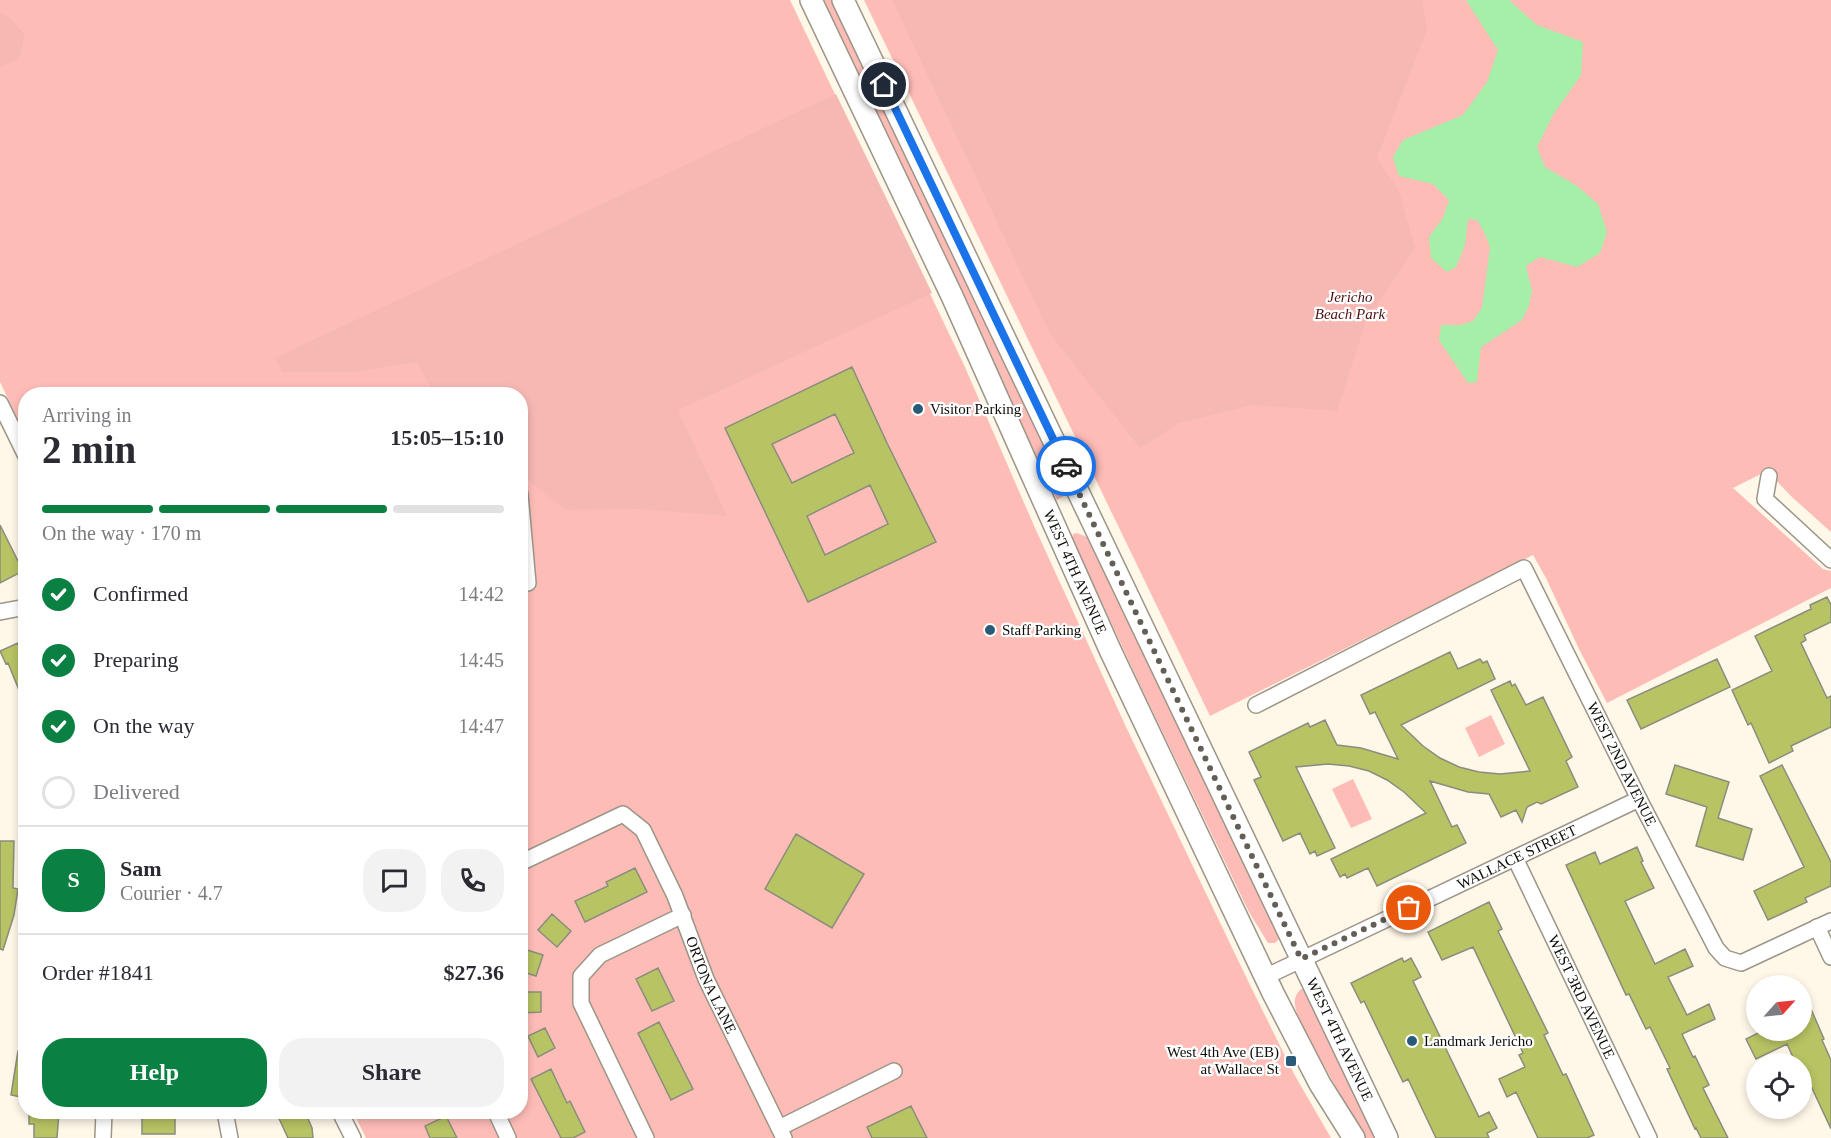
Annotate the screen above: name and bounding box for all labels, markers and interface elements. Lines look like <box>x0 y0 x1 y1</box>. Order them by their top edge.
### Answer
pin <box>858 59 909 110</box>
icon: home <box>867 68 900 101</box>
park label: Jericho Beach Park <box>1315 289 1386 322</box>
place label: Visitor Parking <box>930 401 1022 417</box>
marker: Visitor Parking <box>911 402 925 416</box>
text: Arriving in <box>42 404 131 426</box>
text: 15:05–15:10 <box>390 425 504 450</box>
text: 2 min <box>42 428 136 471</box>
courier <box>1036 436 1096 496</box>
icon: car <box>1050 450 1083 483</box>
street label: WEST 4TH AVENUE <box>1040 507 1110 637</box>
text: On the way · 170 m <box>42 522 201 544</box>
icon: check <box>42 578 75 611</box>
text: Confirmed <box>93 581 188 606</box>
text: 14:42 <box>458 583 504 605</box>
place label: Staff Parking <box>1002 622 1082 638</box>
marker: Staff Parking <box>983 623 997 637</box>
icon: check <box>42 644 75 677</box>
text: Preparing <box>93 647 179 672</box>
text: 14:45 <box>458 649 504 671</box>
street label: WEST 2ND AVENUE <box>1584 700 1659 829</box>
icon: check <box>42 710 75 743</box>
text: On the way <box>93 713 194 738</box>
text: 14:47 <box>458 715 504 737</box>
text: Delivered <box>93 779 180 804</box>
street label: WALLACE STREET <box>1455 822 1579 892</box>
button: chat <box>363 849 426 912</box>
button: phone <box>441 849 504 912</box>
text: Sam <box>120 856 162 881</box>
text: S <box>67 867 80 892</box>
text: Courier · 4.7 <box>120 882 223 904</box>
pin <box>1383 882 1434 933</box>
icon: bag <box>1392 891 1425 924</box>
street label: WEST 3RD AVENUE <box>1545 932 1618 1061</box>
street label: ORTONA LANE <box>683 934 739 1036</box>
text: Order #1841 <box>42 960 154 985</box>
text: $27.36 <box>444 960 504 985</box>
street label: WEST 4TH AVENUE <box>1304 975 1376 1104</box>
north arrow <box>1746 975 1812 1041</box>
map controls <box>1746 975 1812 1119</box>
place label: Landmark Jericho <box>1424 1033 1533 1049</box>
marker: Landmark Jericho <box>1405 1034 1419 1048</box>
button: Help <box>42 1038 267 1107</box>
button: Share <box>279 1038 504 1107</box>
place label: West 4th Ave (EB) at Wallace St <box>1167 1044 1280 1077</box>
button: locate <box>1746 1053 1812 1119</box>
marker: West 4th Ave (EB) at Wallace St <box>1284 1054 1298 1068</box>

